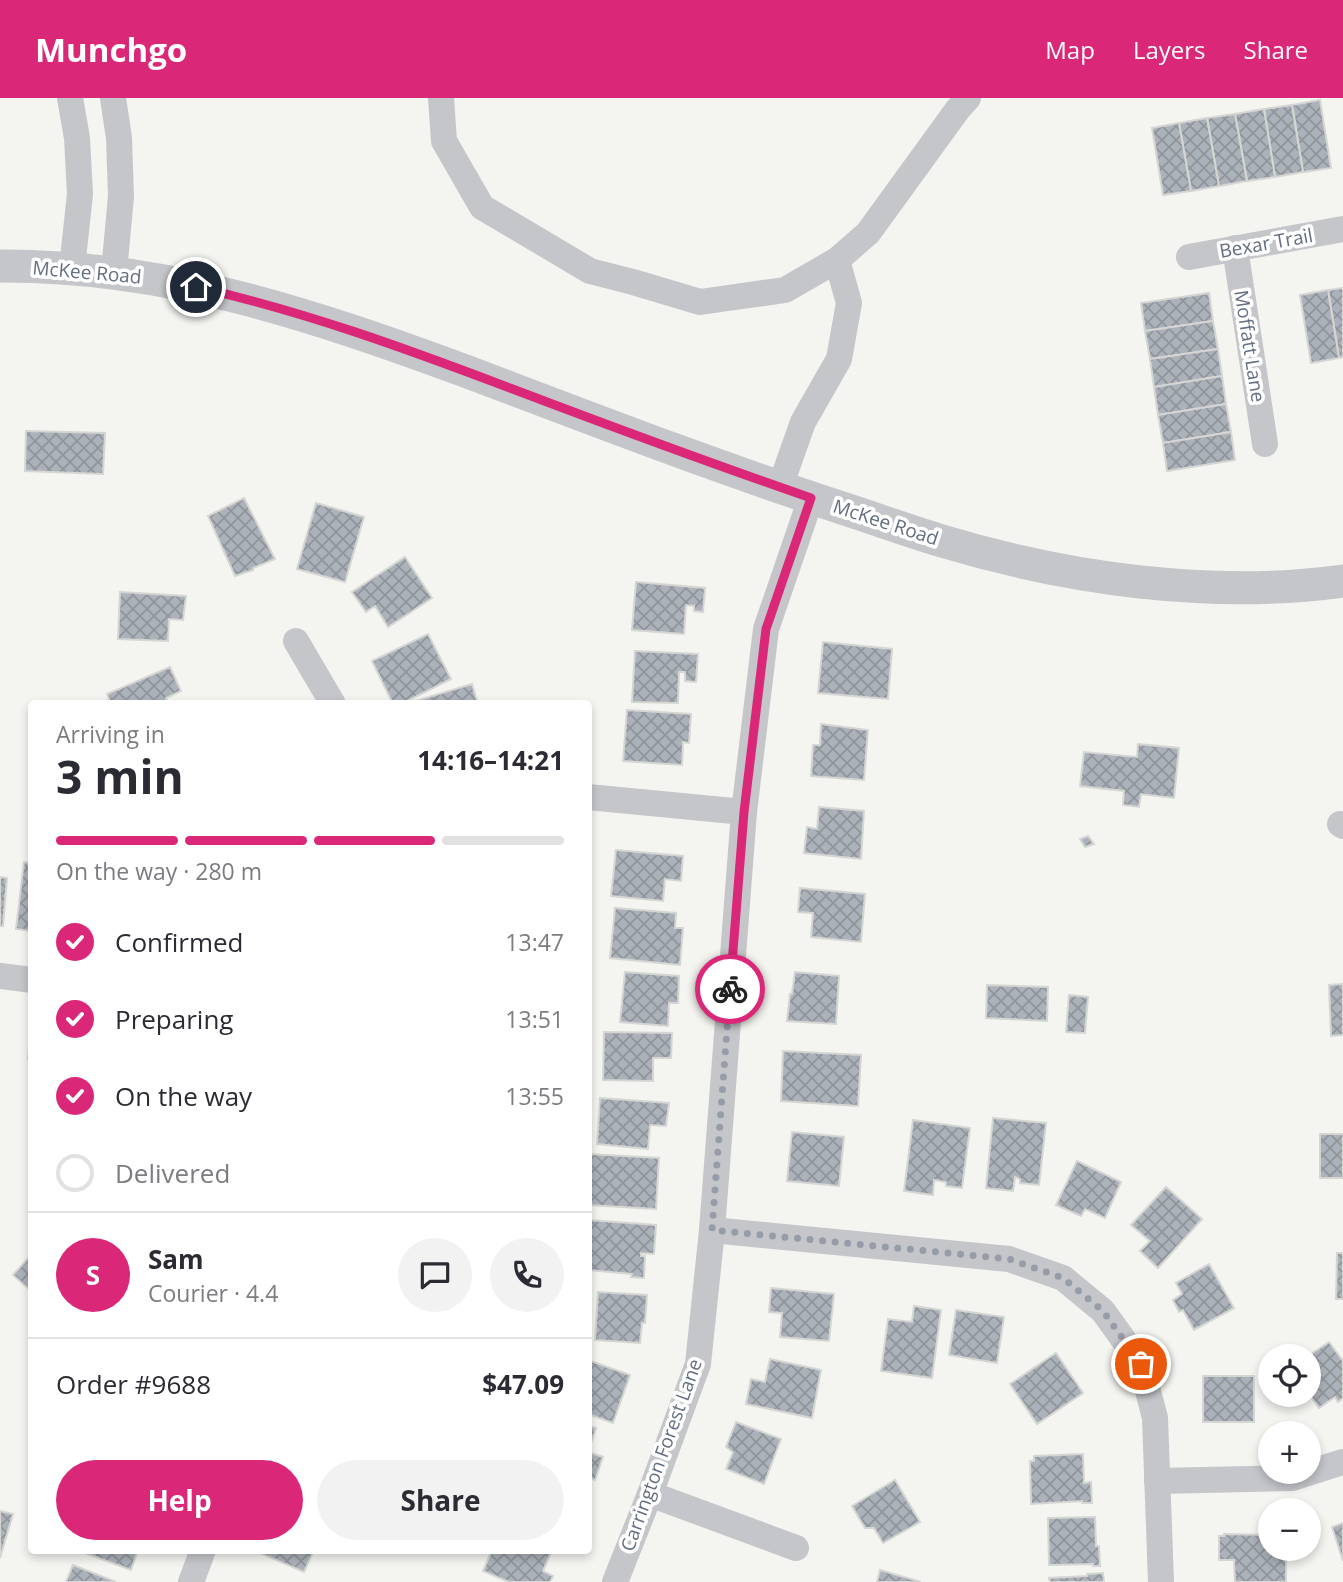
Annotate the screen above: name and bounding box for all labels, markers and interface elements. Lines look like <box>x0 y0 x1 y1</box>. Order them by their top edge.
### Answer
text: Munchgo <box>35 27 187 72</box>
text: Map <box>1045 33 1095 66</box>
text: Layers <box>1133 33 1206 66</box>
text: Share <box>1244 33 1308 66</box>
street label: Bexar Trail <box>1217 222 1315 264</box>
street label: McKee Road <box>31 254 143 290</box>
pin <box>166 257 226 317</box>
icon: home <box>177 268 215 306</box>
street label: Moffatt Lane <box>1228 288 1272 404</box>
street label: McKee Road <box>830 493 942 551</box>
text: Arriving in <box>56 718 165 750</box>
text: 14:16–14:21 <box>417 742 564 778</box>
text: 3 min <box>56 745 184 807</box>
text: On the way · 280 m <box>56 855 262 887</box>
icon: check <box>56 923 94 961</box>
text: Confirmed <box>115 924 243 960</box>
text: 13:47 <box>505 926 564 958</box>
courier <box>695 954 765 1024</box>
icon: bike <box>711 970 749 1008</box>
icon: check <box>56 1000 94 1038</box>
text: Preparing <box>115 1001 233 1037</box>
text: 13:51 <box>505 1003 564 1035</box>
icon: check <box>56 1077 94 1115</box>
text: On the way <box>115 1078 252 1114</box>
text: 13:55 <box>505 1080 564 1112</box>
text: Delivered <box>115 1155 230 1191</box>
button: chat <box>398 1238 472 1312</box>
button: phone <box>490 1238 564 1312</box>
text: Sam <box>148 1241 204 1277</box>
text: S <box>86 1257 100 1293</box>
text: Courier · 4.4 <box>148 1277 278 1309</box>
pin <box>1111 1334 1171 1394</box>
map controls <box>1258 1344 1321 1561</box>
button: locate <box>1258 1344 1321 1407</box>
icon: bag <box>1122 1345 1160 1383</box>
street label: Carrington Forest Lane <box>614 1355 708 1555</box>
text: Order #9688 <box>56 1366 211 1402</box>
text: $47.09 <box>482 1366 564 1402</box>
button: + <box>1258 1421 1321 1484</box>
button: Help <box>56 1460 303 1540</box>
button: Share <box>317 1460 564 1540</box>
button: − <box>1258 1498 1321 1561</box>

